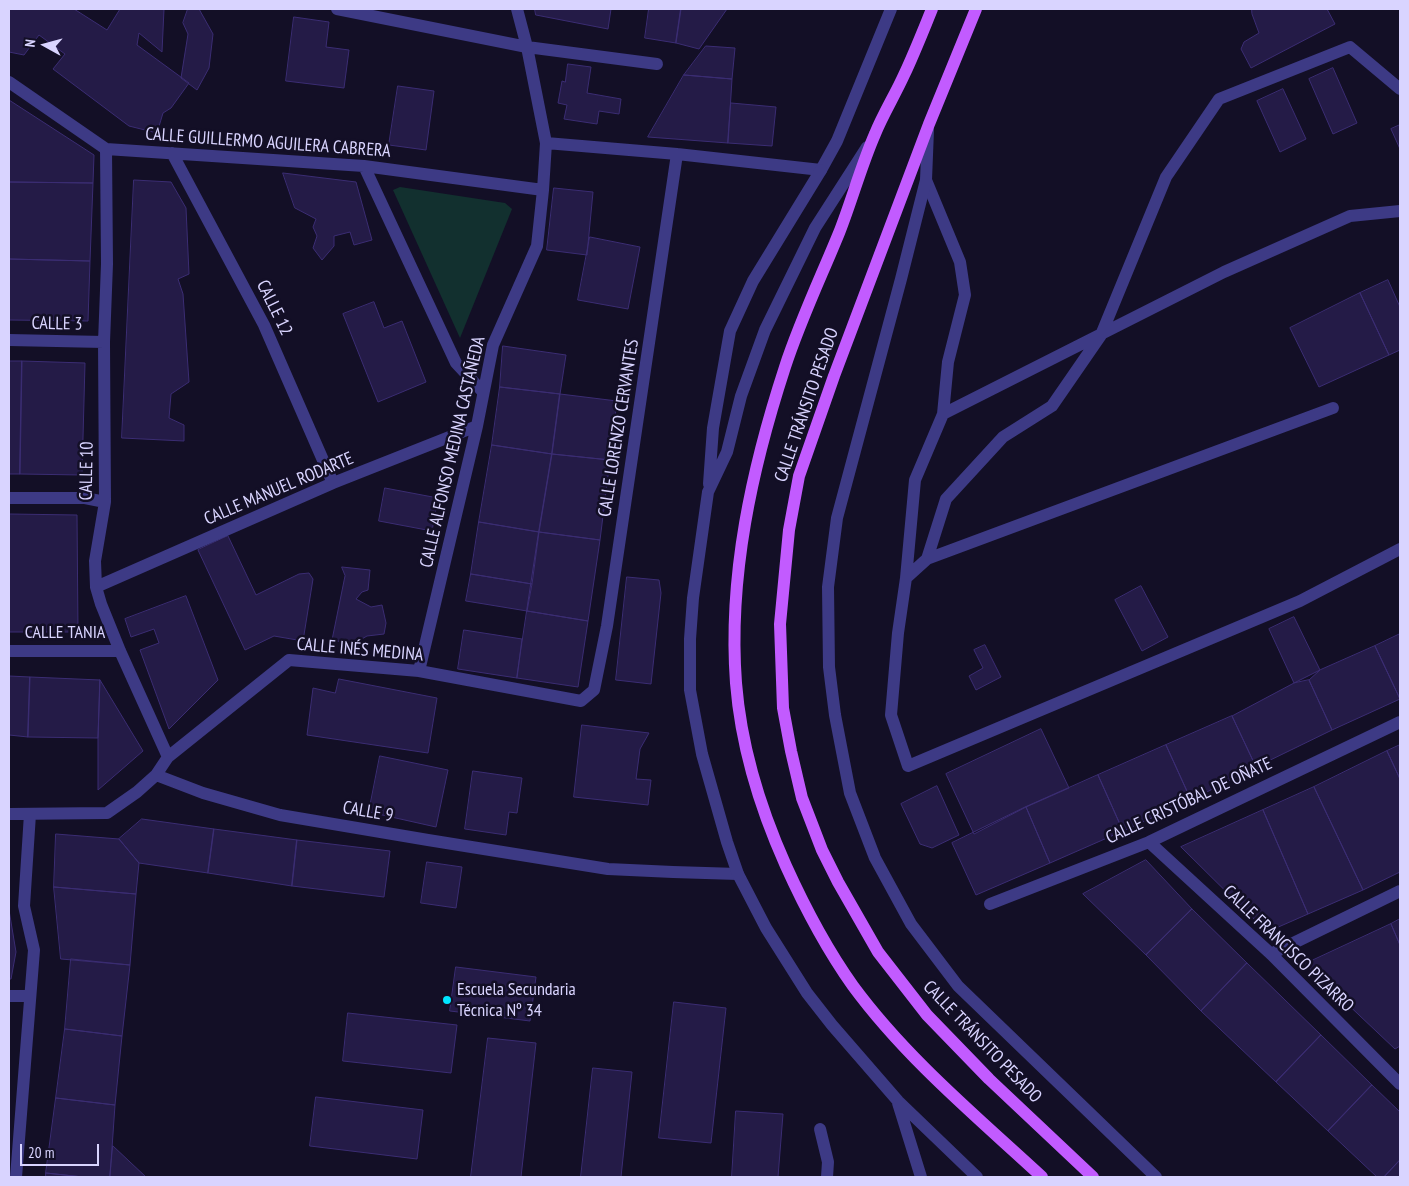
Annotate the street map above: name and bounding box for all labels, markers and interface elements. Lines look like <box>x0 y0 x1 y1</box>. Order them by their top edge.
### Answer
north arrow <box>20 20 70 70</box>
text: N <box>21 38 40 48</box>
street label: CALLE GUILLERMO AGUILERA CABRERA <box>145 124 391 162</box>
street label: CALLE 12 <box>251 277 297 339</box>
street label: CALLE 3 <box>31 313 83 335</box>
street label: CALLE TRÁNSITO PESADO <box>770 325 844 485</box>
street label: CALLE ALFONSO MEDINA CASTAÑEDA <box>416 334 490 570</box>
street label: CALLE LORENZO CERVANTES <box>594 338 644 518</box>
street label: CALLE 10 <box>76 441 98 501</box>
street label: CALLE MANUEL RODARTE <box>201 448 357 530</box>
street label: CALLE TANIA <box>25 622 105 644</box>
street label: CALLE INÉS MEDINA <box>296 634 424 666</box>
street label: CALLE CRISTÓBAL DE OÑATE <box>1102 753 1276 849</box>
street label: CALLE 9 <box>341 797 395 827</box>
street label: CALLE FRANCISCO PIZARRO <box>1218 881 1358 1017</box>
street label: CALLE TRÁNSITO PESADO <box>918 976 1046 1108</box>
place label: Escuela Secundaria Técnica Nº 34 <box>457 979 576 1022</box>
marker: Escuela Secundaria Técnica Nº 34 <box>441 994 453 1006</box>
scale bar <box>22 1134 101 1166</box>
text: 20 m <box>28 1143 54 1162</box>

